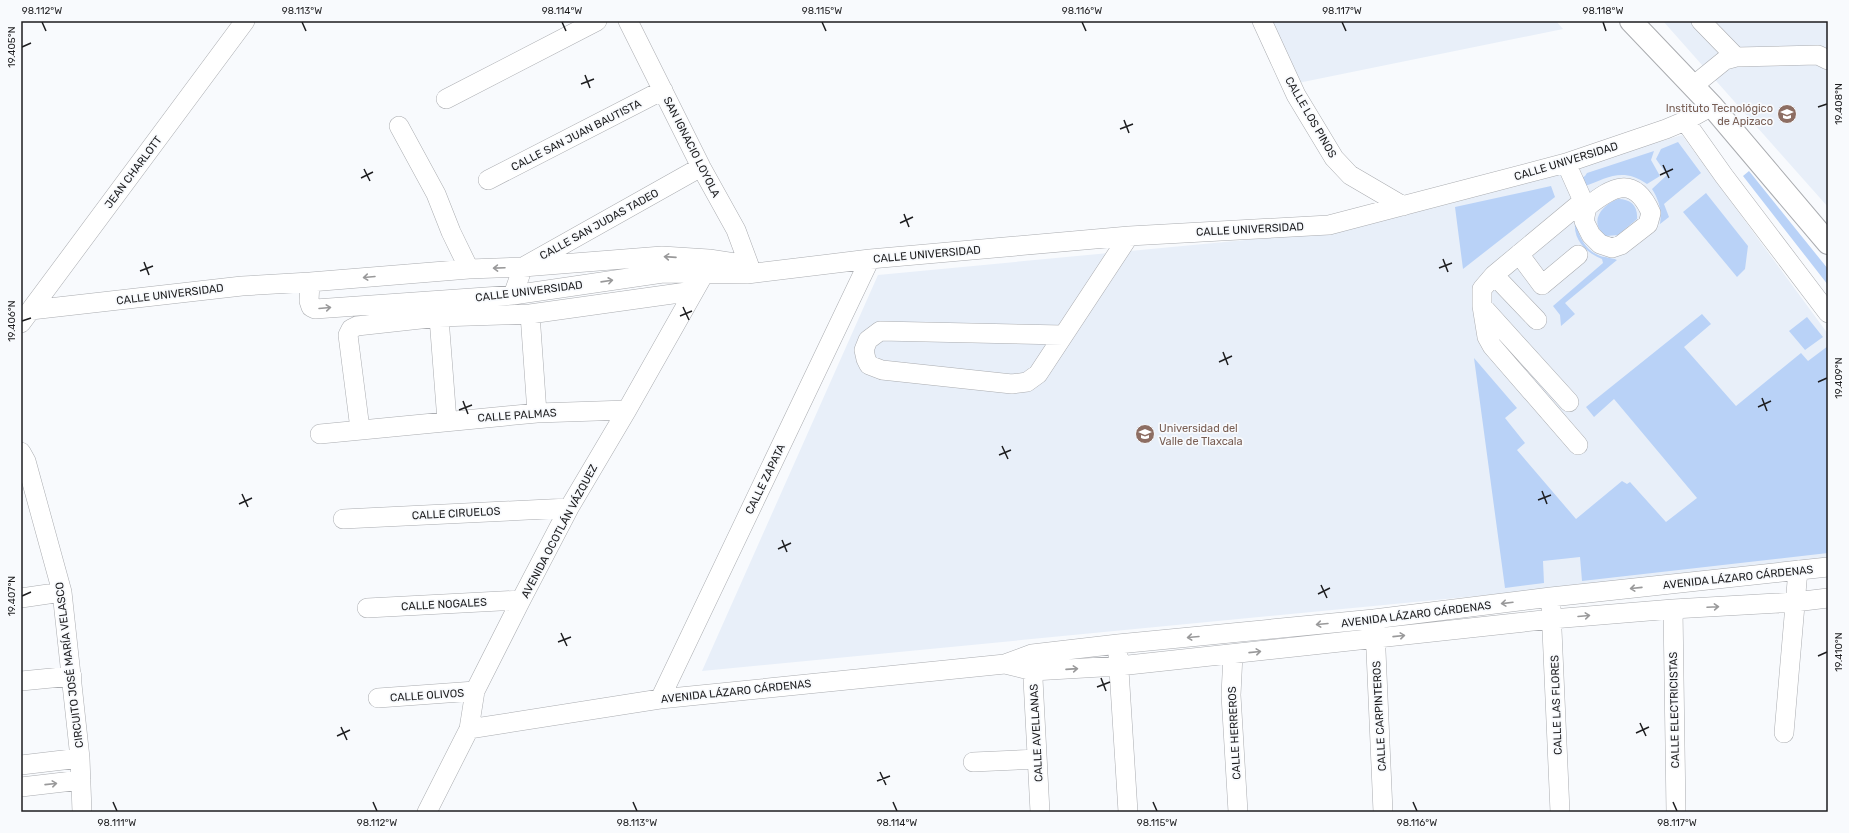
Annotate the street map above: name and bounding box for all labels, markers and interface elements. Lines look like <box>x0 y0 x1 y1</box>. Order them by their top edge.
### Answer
text: 98.112°W <box>22 5 62 17</box>
text: 98.113°W <box>282 5 322 17</box>
text: 98.114°W <box>542 5 582 17</box>
text: 98.115°W <box>802 5 842 17</box>
text: 98.116°W <box>1062 5 1102 17</box>
text: 98.117°W <box>1322 5 1362 17</box>
text: 98.118°W <box>1583 5 1623 17</box>
text: 19.405°N <box>6 26 18 68</box>
street label: CALLE LOS PINOS <box>1282 74 1339 160</box>
text: 19.408°N <box>1833 83 1845 125</box>
street label: SAN IGNACIO LOYOLA <box>661 95 723 200</box>
street label: CALLE SAN JUAN BAUTISTA <box>509 97 644 174</box>
place label: Instituto Tecnológico de Apizaco <box>1666 102 1773 128</box>
school or university icon: Instituto Tecnológico de Apizaco <box>1776 103 1798 125</box>
street label: JEAN CHARLOTT <box>102 133 165 211</box>
street label: CALLE UNIVERSIDAD <box>1513 139 1620 183</box>
street label: CALLE SAN JUDAS TADEO <box>537 186 661 263</box>
street label: CALLE UNIVERSIDAD <box>1196 220 1304 239</box>
street label: CALLE UNIVERSIDAD <box>873 243 981 266</box>
one-way arrow <box>664 253 677 260</box>
one-way arrow <box>493 264 506 271</box>
one-way arrow <box>363 274 376 281</box>
one-way arrow <box>600 277 613 285</box>
street label: CALLE UNIVERSIDAD <box>475 278 583 305</box>
street label: CALLE UNIVERSIDAD <box>116 281 224 308</box>
text: 19.406°N <box>6 300 18 342</box>
one-way arrow <box>318 305 331 312</box>
text: 19.409°N <box>1833 357 1845 399</box>
street label: CALLE PALMAS <box>477 406 557 425</box>
place label: Universidad del Valle de Tlaxcala <box>1159 422 1243 448</box>
school or university icon: Universidad del Valle de Tlaxcala <box>1134 423 1156 445</box>
street label: CALLE ZAPATA <box>743 441 788 516</box>
street label: AVENIDA OCOTLÁN VÁZQUEZ <box>519 462 600 600</box>
street label: CALLE CIRUELOS <box>411 505 501 522</box>
street label: AVENIDA LÁZARO CÁRDENAS <box>1662 563 1814 592</box>
text: 19.407°N <box>6 576 18 616</box>
street label: CIRCUITO JOSÉ MARÍA VELASCO <box>53 581 86 749</box>
one-way arrow <box>1630 584 1643 592</box>
street label: CALLE NOGALES <box>401 596 487 613</box>
street label: AVENIDA LÁZARO CÁRDENAS <box>1340 599 1492 630</box>
one-way arrow <box>1501 599 1514 607</box>
one-way arrow <box>1706 603 1719 610</box>
one-way arrow <box>1577 613 1590 620</box>
one-way arrow <box>1316 621 1329 628</box>
text: 19.410°N <box>1833 632 1845 672</box>
one-way arrow <box>1187 633 1200 640</box>
one-way arrow <box>1392 633 1405 640</box>
one-way arrow <box>1249 648 1262 656</box>
street label: CALLE ELECTRICISTAS <box>1667 652 1682 768</box>
street label: CALLE LAS FLORES <box>1548 655 1565 755</box>
street label: CALLE CARPINTEROS <box>1370 660 1389 771</box>
one-way arrow <box>1065 665 1078 672</box>
street label: AVENIDA LÁZARO CÁRDENAS <box>660 677 812 706</box>
street label: CALLE AVELLANAS <box>1027 683 1046 782</box>
street label: CALLE OLIVOS <box>390 686 465 705</box>
street label: CALLE HERREROS <box>1226 686 1243 780</box>
one-way arrow <box>44 780 57 787</box>
text: 98.111°W <box>98 817 136 829</box>
text: 98.112°W <box>357 817 397 829</box>
text: 98.113°W <box>617 817 657 829</box>
text: 98.114°W <box>877 817 917 829</box>
text: 98.115°W <box>1137 817 1177 829</box>
text: 98.116°W <box>1397 817 1437 829</box>
text: 98.117°W <box>1657 817 1697 829</box>

